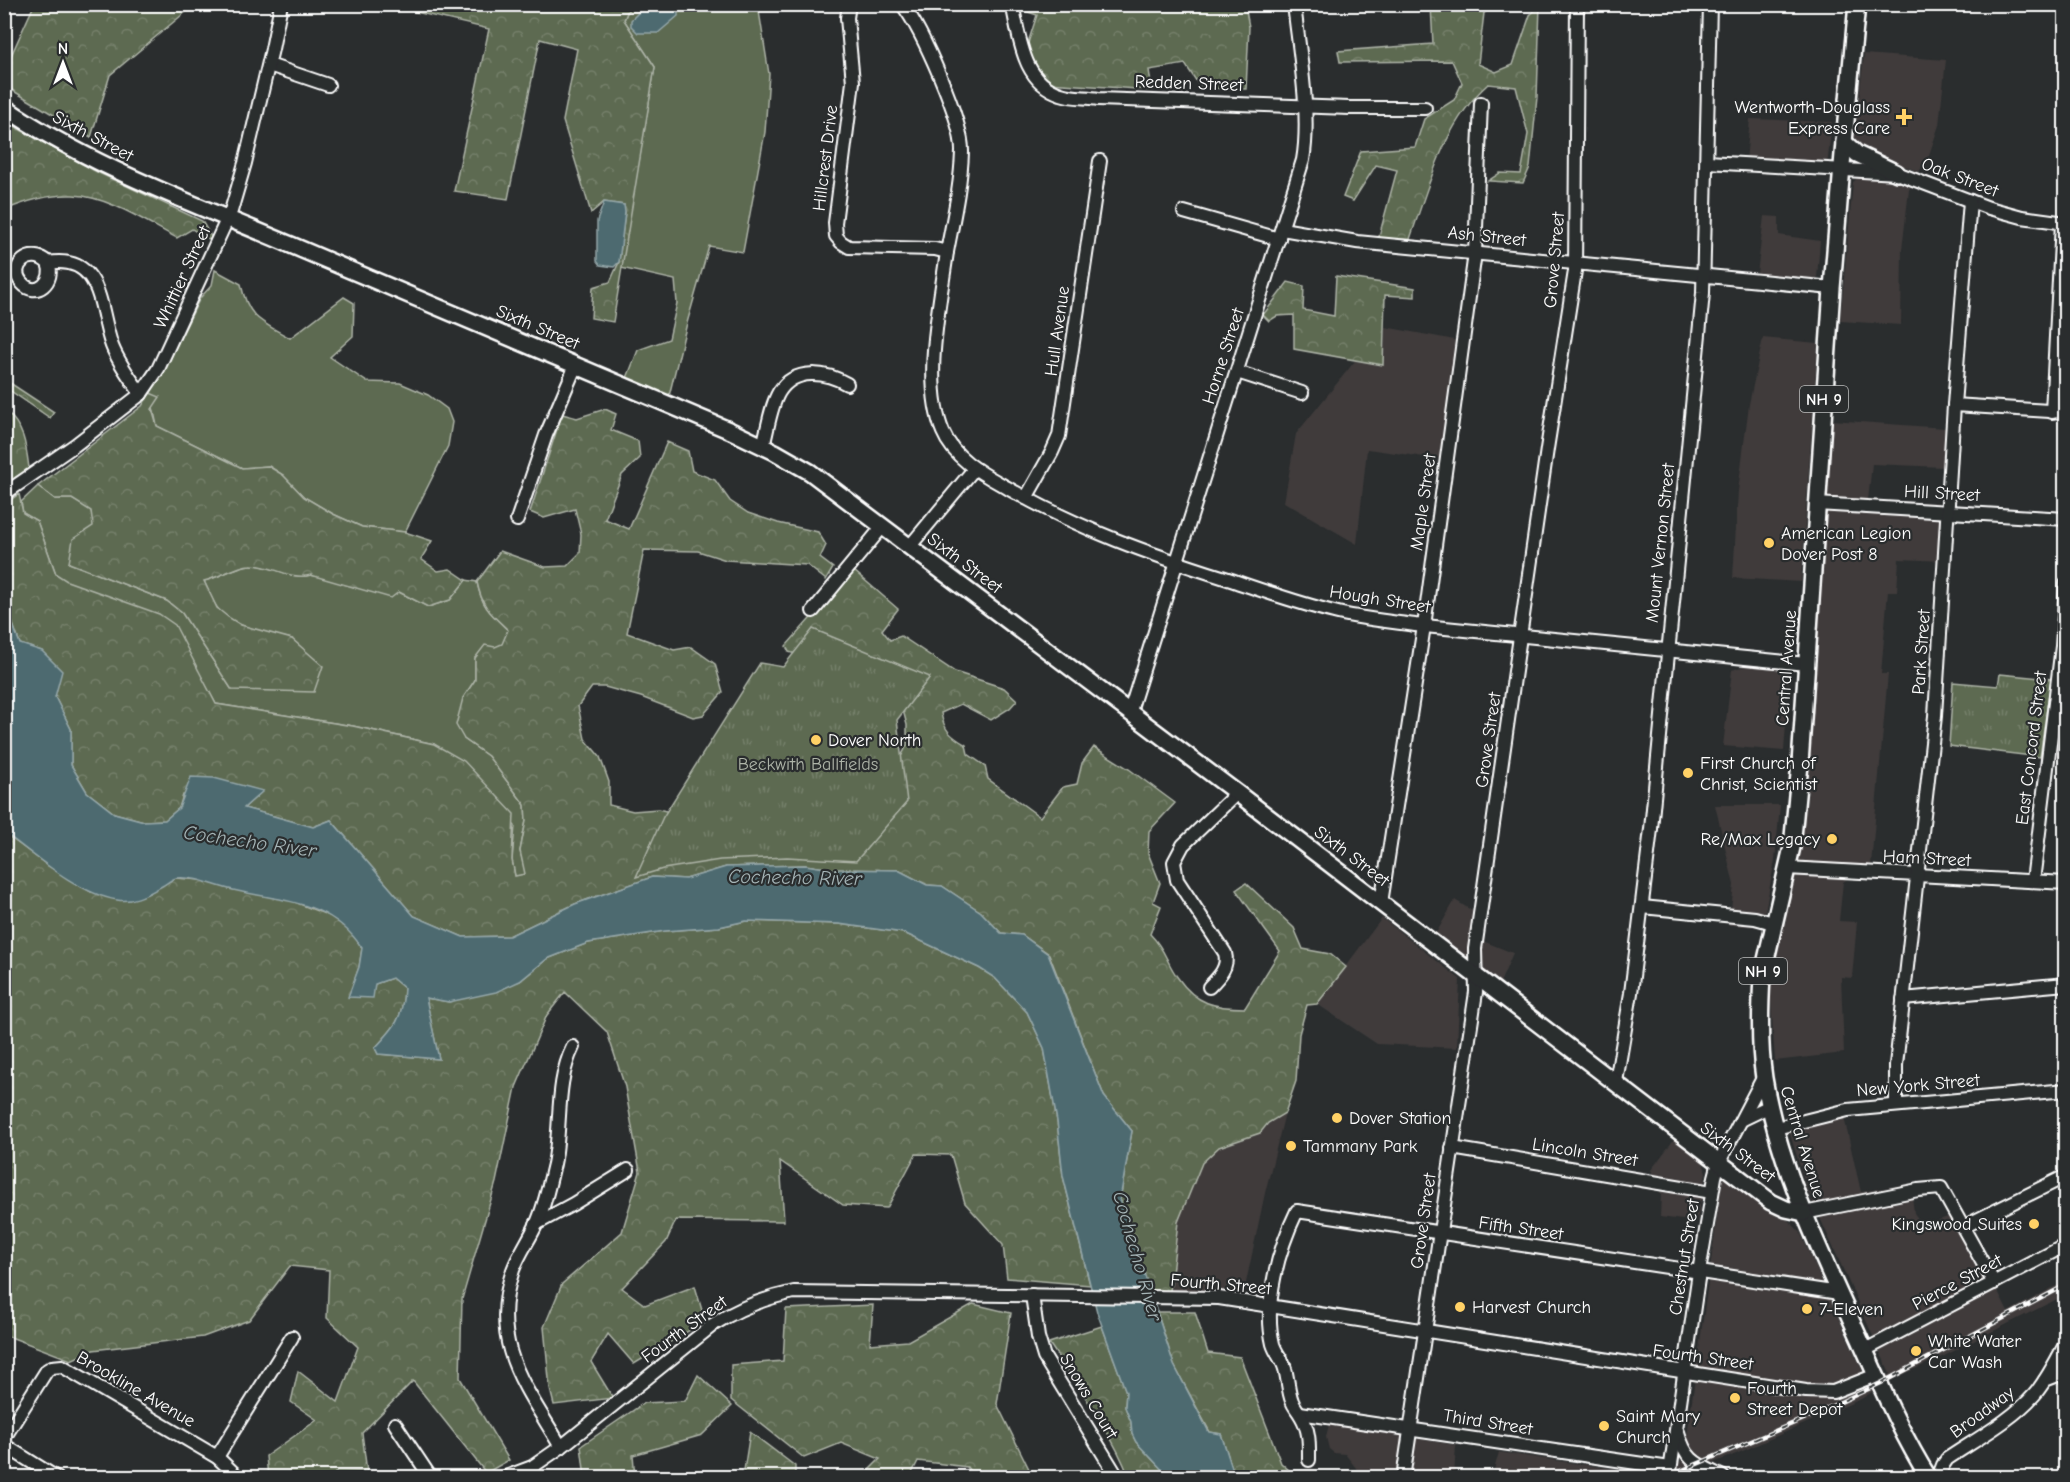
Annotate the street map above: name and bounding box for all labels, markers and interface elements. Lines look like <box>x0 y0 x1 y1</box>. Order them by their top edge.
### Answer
north arrow <box>33 33 93 93</box>
text: N <box>58 40 68 58</box>
street label: Redden Street <box>1134 71 1244 96</box>
place label: Wentworth-Douglass Express Care <box>1735 97 1890 139</box>
street label: Hillcrest Drive <box>809 104 842 212</box>
street label: Sixth Street <box>49 106 137 167</box>
marker: Wentworth-Douglass Express Care <box>1895 108 1913 126</box>
street label: Oak Street <box>1918 153 2002 202</box>
street label: Grove Street <box>1540 210 1569 309</box>
street label: Whittier Street <box>149 222 216 332</box>
street label: Ash Street <box>1447 222 1528 251</box>
street label: Hull Avenue <box>1041 285 1074 378</box>
street label: Sixth Street <box>493 301 583 355</box>
street label: Horne Street <box>1198 305 1249 407</box>
road number: NH 9 <box>1800 386 1848 412</box>
street label: Maple Street <box>1406 451 1441 552</box>
street label: Mount Vernon Street <box>1642 461 1679 624</box>
street label: Hill Street <box>1903 481 1981 506</box>
place label: American Legion Dover Post 8 <box>1781 523 1911 565</box>
street label: Sixth Street <box>923 528 1007 599</box>
marker: American Legion Dover Post 8 <box>1762 536 1776 550</box>
street label: Hough Street <box>1328 581 1433 618</box>
street label: Park Street <box>1908 608 1935 695</box>
street label: Central Avenue <box>1772 609 1801 727</box>
street label: East Concord Street <box>2012 669 2051 826</box>
street label: Grove Street <box>1471 690 1506 789</box>
place label: Dover North <box>828 730 921 751</box>
marker: Dover North <box>809 733 823 747</box>
place label: First Church of Christ, Scientist <box>1700 753 1818 795</box>
park label: Beckwith Ballfields <box>738 754 878 775</box>
marker: First Church of Christ, Scientist <box>1681 766 1695 780</box>
water label: Cochecho River <box>182 821 319 862</box>
street label: Sixth Street <box>1310 821 1394 892</box>
place label: Re/Max Legacy <box>1700 829 1821 850</box>
marker: Re/Max Legacy <box>1825 832 1839 846</box>
street label: Ham Street <box>1882 846 1972 871</box>
water label: Cochecho River <box>728 865 863 890</box>
road number: NH 9 <box>1739 958 1787 984</box>
street label: New York Street <box>1856 1070 1981 1101</box>
street label: Central Avenue <box>1776 1084 1830 1201</box>
place label: Dover Station <box>1349 1108 1452 1129</box>
marker: Dover Station <box>1330 1111 1344 1125</box>
street label: Sixth Street <box>1696 1117 1780 1188</box>
street label: Lincoln Street <box>1531 1134 1640 1171</box>
place label: Tammany Park <box>1303 1136 1418 1157</box>
marker: Tammany Park <box>1284 1139 1298 1153</box>
street label: Grove Street <box>1406 1171 1441 1270</box>
water label: Cochecho River <box>1108 1189 1167 1325</box>
street label: Chestnut Street <box>1665 1196 1704 1317</box>
street label: Fifth Street <box>1477 1212 1566 1245</box>
place label: Kingswood Suites <box>1891 1214 2022 1235</box>
marker: Kingswood Suites <box>2027 1217 2041 1231</box>
street label: Pierce Street <box>1909 1250 2006 1315</box>
street label: Fourth Street <box>1170 1270 1273 1299</box>
street label: Fourth Street <box>637 1291 732 1368</box>
place label: Harvest Church <box>1472 1297 1591 1318</box>
place label: 7-Eleven <box>1819 1299 1883 1320</box>
marker: Harvest Church <box>1453 1300 1467 1314</box>
marker: 7-Eleven <box>1800 1302 1814 1316</box>
place label: White Water Car Wash <box>1928 1331 2022 1373</box>
street label: Fourth Street <box>1651 1340 1755 1375</box>
marker: White Water Car Wash <box>1909 1344 1923 1358</box>
street label: Brookline Avenue <box>73 1347 199 1432</box>
street label: Snows Court <box>1055 1350 1123 1443</box>
place label: Fourth Street Depot <box>1747 1378 1843 1420</box>
street label: Broadway <box>1946 1382 2019 1443</box>
marker: Fourth Street Depot <box>1728 1391 1742 1405</box>
street label: Third Street <box>1442 1405 1535 1440</box>
place label: Saint Mary Church <box>1616 1406 1701 1448</box>
marker: Saint Mary Church <box>1597 1419 1611 1433</box>

